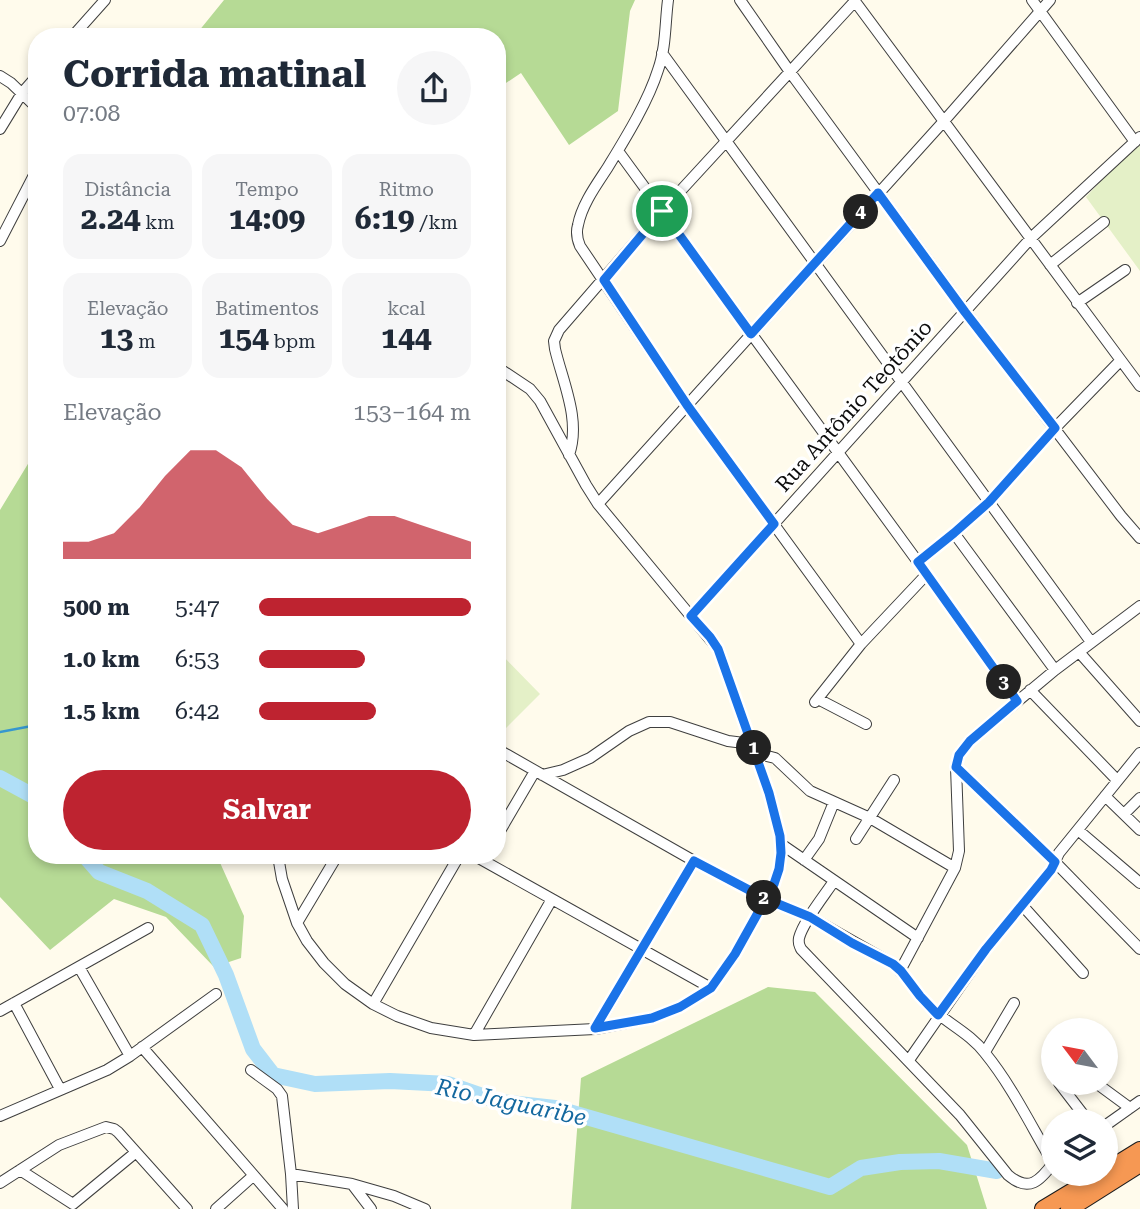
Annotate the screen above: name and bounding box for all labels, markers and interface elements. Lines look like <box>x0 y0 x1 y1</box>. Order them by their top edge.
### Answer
button: share <box>397 51 471 125</box>
text: Corrida matinal <box>63 52 366 96</box>
text: 07:08 <box>63 100 120 127</box>
text: Distância <box>84 178 171 201</box>
text: Tempo <box>235 178 299 201</box>
text: Ritmo <box>379 178 434 201</box>
pin <box>632 181 692 241</box>
icon: arrive <box>643 192 681 230</box>
pin: 4 <box>844 194 878 230</box>
text: 4 <box>855 200 866 223</box>
text: 2.24 <box>81 201 140 236</box>
text: 14:09 <box>229 201 305 236</box>
text: 6:19 <box>355 201 415 236</box>
text: km <box>140 211 175 234</box>
text: /km <box>415 211 458 234</box>
text: Elevação <box>87 297 168 320</box>
text: Batimentos <box>215 297 319 320</box>
text: kcal <box>387 297 425 320</box>
street label: Rua Antônio Teotônio <box>771 315 937 497</box>
text: 13 <box>100 320 133 355</box>
text: 154 <box>218 320 269 355</box>
text: 144 <box>381 320 432 355</box>
text: m <box>133 330 156 353</box>
text: bpm <box>269 330 316 353</box>
text: Elevação <box>63 399 162 426</box>
text: 153–164 m <box>353 399 471 426</box>
text: 500 m <box>63 594 130 621</box>
text: 5:47 <box>175 594 220 621</box>
text: 1.0 km <box>63 646 140 673</box>
text: 6:53 <box>175 646 220 673</box>
pin: 3 <box>986 664 1021 700</box>
text: 3 <box>998 670 1009 693</box>
text: 1.5 km <box>63 698 140 725</box>
text: 6:42 <box>175 698 220 725</box>
pin: 1 <box>736 730 772 766</box>
text: 1 <box>748 736 759 759</box>
button: Salvar <box>63 770 471 850</box>
pin: 2 <box>746 880 782 916</box>
text: 2 <box>758 886 769 909</box>
north arrow <box>1041 1018 1118 1096</box>
map controls <box>1041 1018 1118 1186</box>
water label: Rio Jaguaribe <box>432 1073 588 1132</box>
button: layers <box>1041 1109 1118 1186</box>

